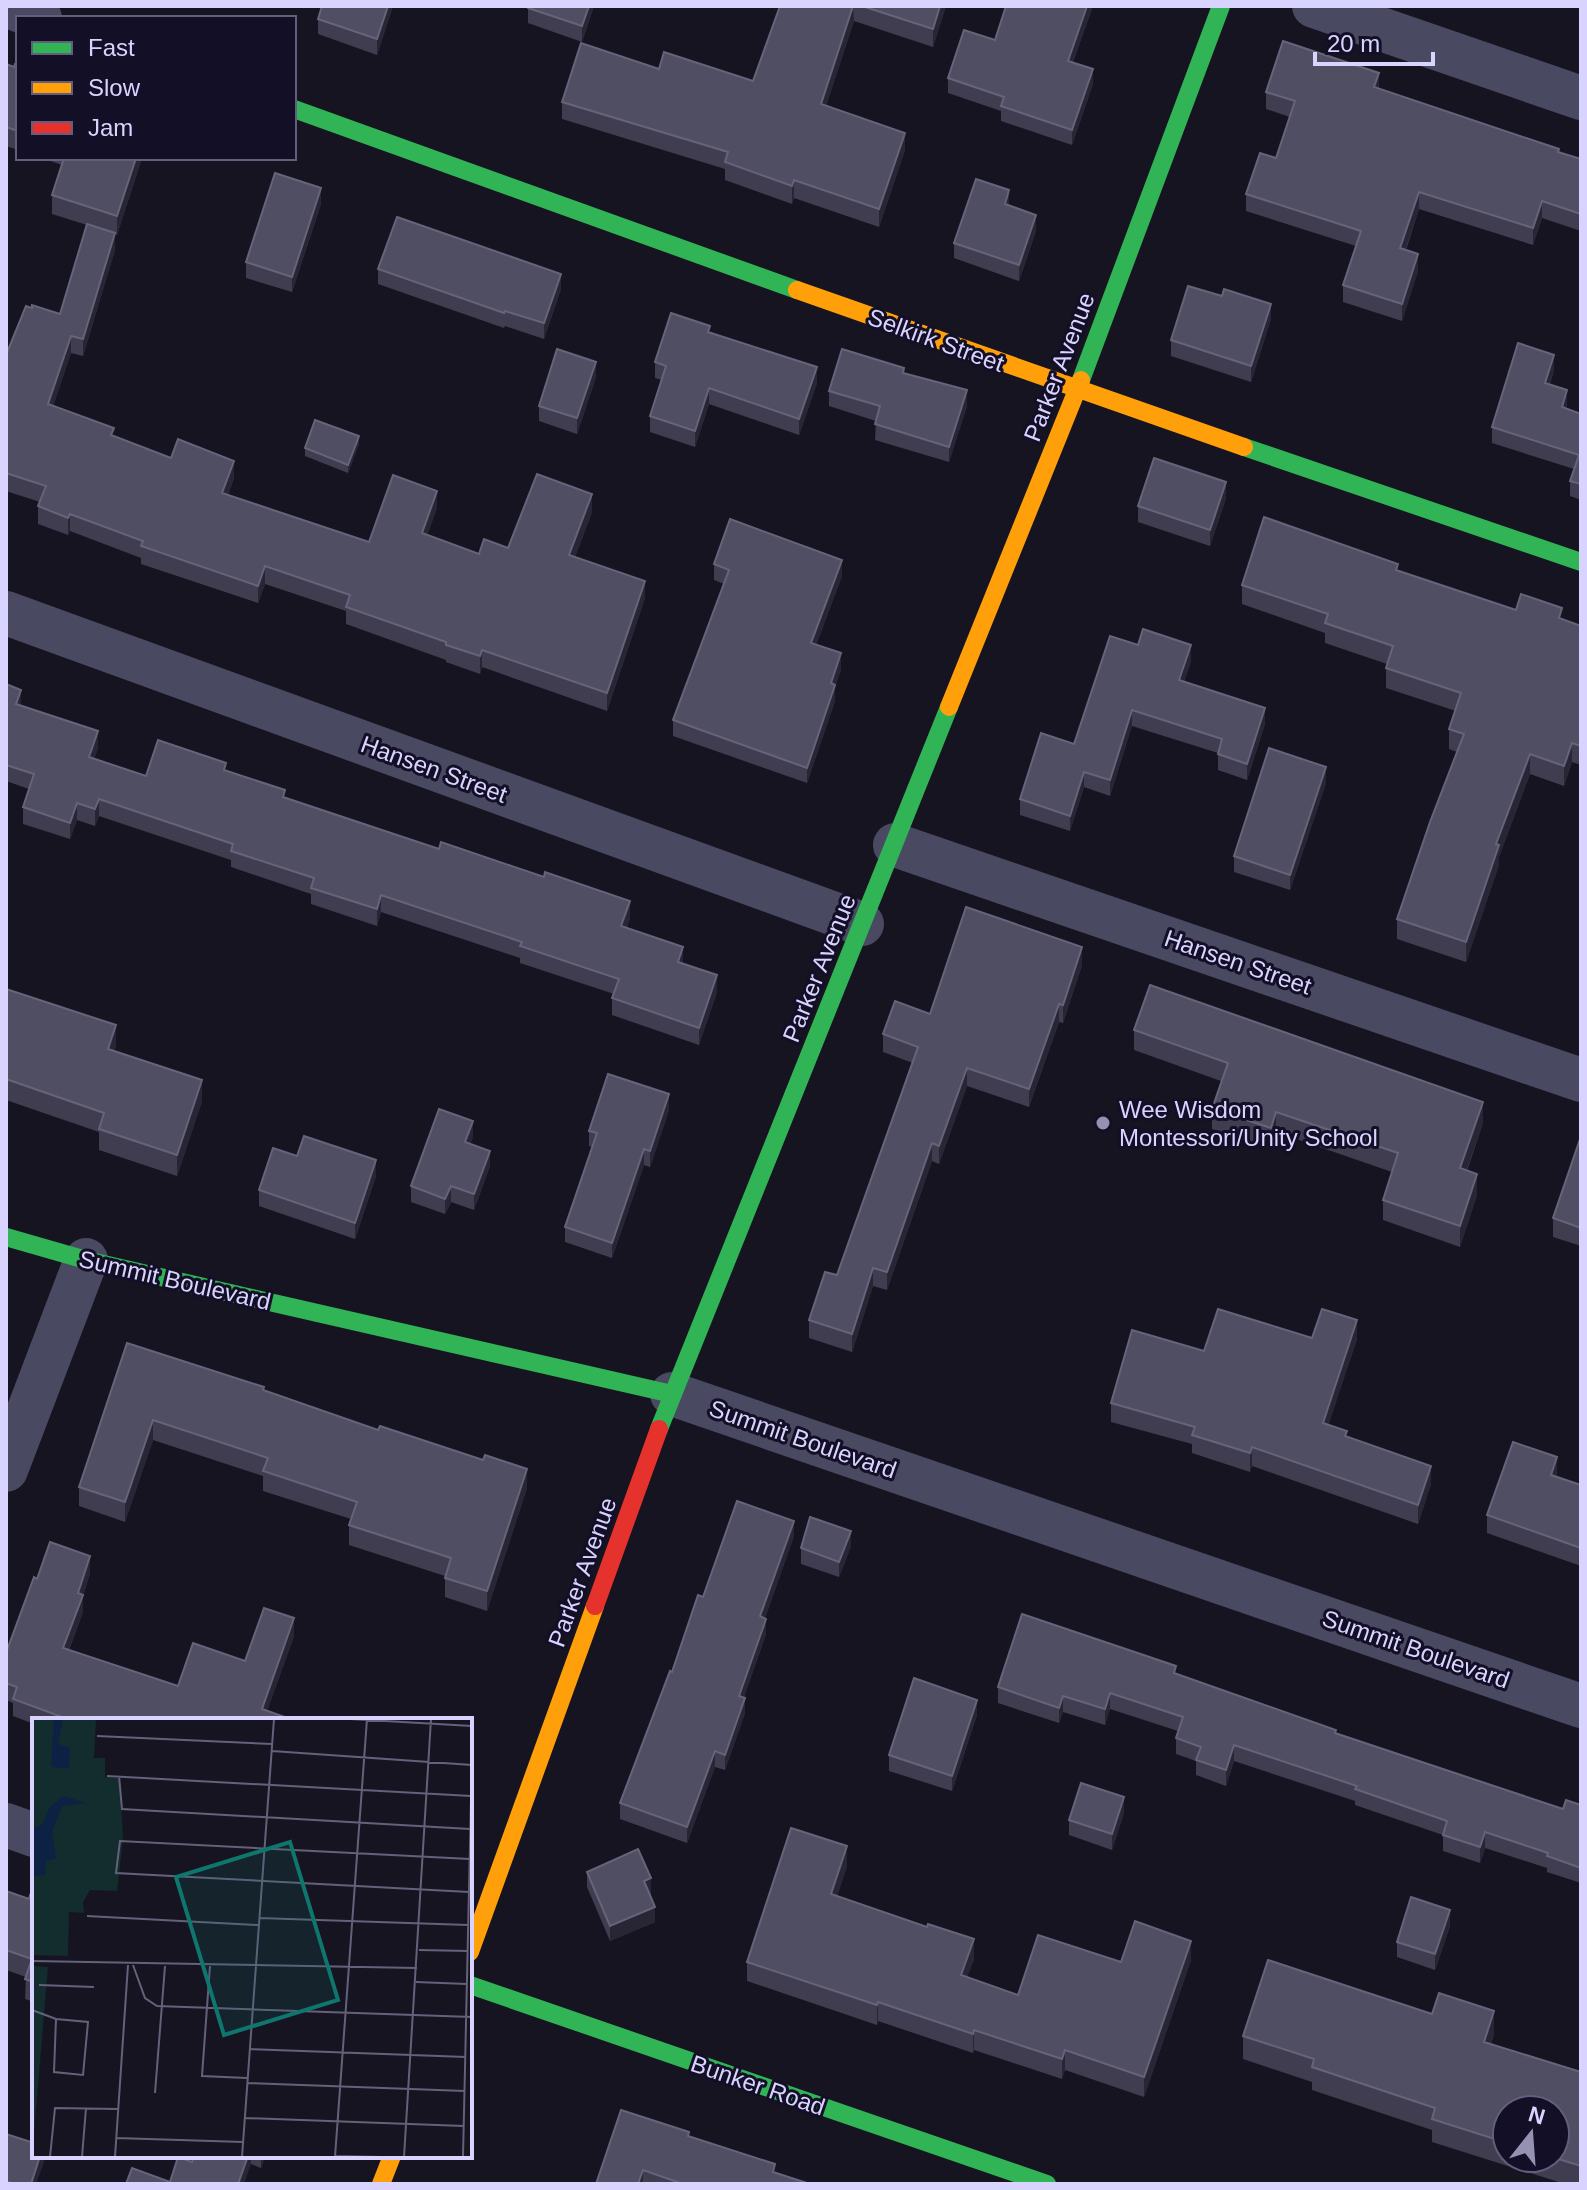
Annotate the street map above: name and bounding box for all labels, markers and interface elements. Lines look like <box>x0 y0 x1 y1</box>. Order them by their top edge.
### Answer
legend <box>16 16 296 160</box>
scale bar <box>1315 16 1433 66</box>
text: 20 m <box>1327 30 1380 57</box>
text: Fast <box>88 34 135 61</box>
text: Slow <box>88 74 141 101</box>
text: Jam <box>88 114 133 141</box>
street label: Parker Avenue <box>1018 289 1100 445</box>
street label: Selkirk Street <box>864 303 1008 377</box>
street label: Hansen Street <box>357 730 511 808</box>
street label: Parker Avenue <box>777 890 861 1046</box>
street label: Hansen Street <box>1161 924 1315 1000</box>
place label: Wee Wisdom Montessori/Unity School <box>1119 1096 1378 1151</box>
marker: Wee Wisdom Montessori/Unity School <box>1094 1114 1112 1132</box>
street label: Summit Boulevard <box>76 1245 274 1315</box>
street label: Summit Boulevard <box>706 1394 900 1484</box>
street label: Parker Avenue <box>542 1494 622 1650</box>
street label: Summit Boulevard <box>1319 1604 1513 1694</box>
inset map <box>32 1718 472 2158</box>
street label: Bunker Road <box>687 2049 829 2121</box>
north arrow <box>1491 2094 1571 2174</box>
text: N <box>1525 2101 1548 2130</box>

